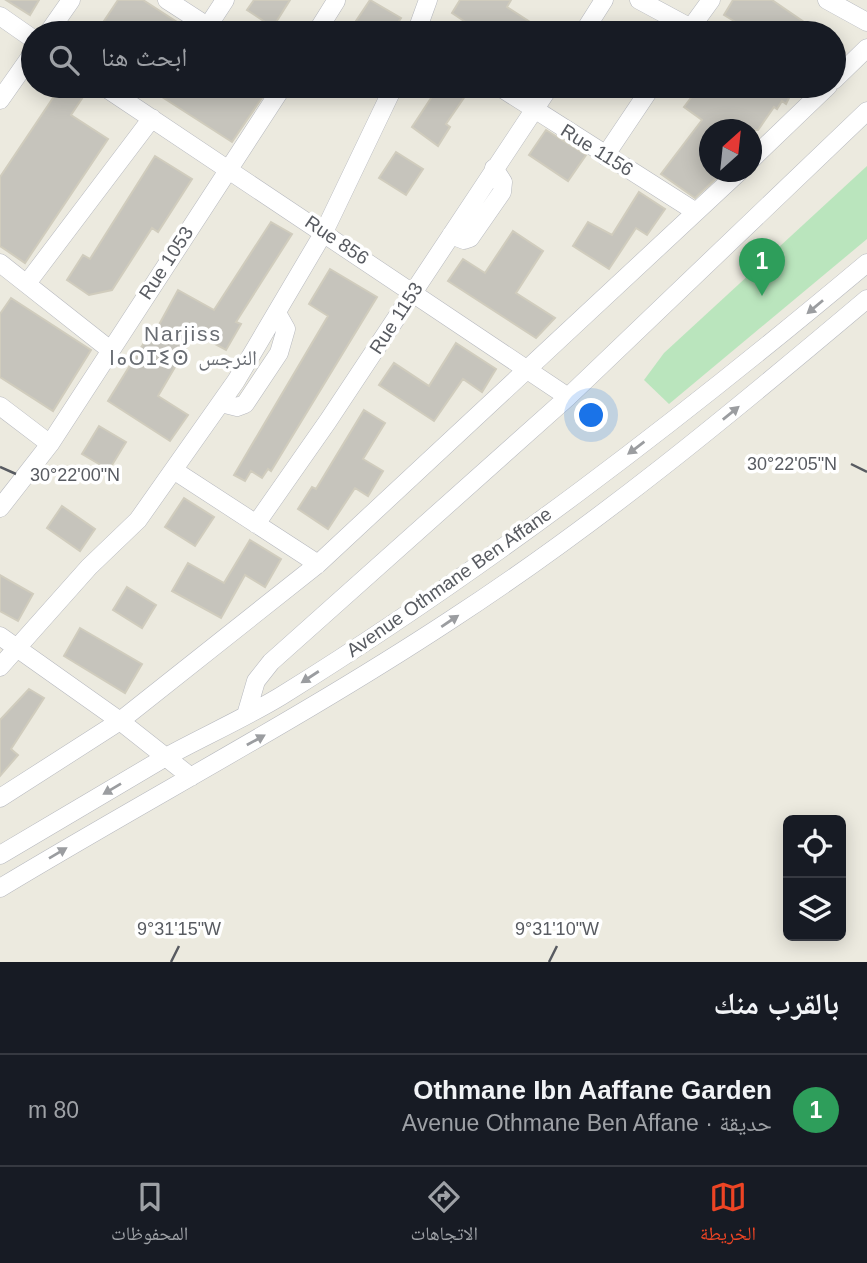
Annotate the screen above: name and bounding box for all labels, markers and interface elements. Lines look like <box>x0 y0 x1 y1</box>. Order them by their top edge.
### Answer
search box <box>21 21 846 98</box>
icon: search <box>45 41 83 79</box>
text: ابحث هنا <box>101 42 188 72</box>
north arrow <box>699 119 762 182</box>
street label: Rue 1156 <box>557 120 637 180</box>
street label: Rue 856 <box>301 211 373 269</box>
street label: Rue 1053 <box>135 223 197 303</box>
pin: 1 <box>739 238 785 296</box>
street label: Rue 1153 <box>365 278 427 358</box>
one-way arrow <box>806 299 823 314</box>
district label: Narjiss ⵏⴰⵔⵊⵉⵙ النرجس <box>109 322 257 371</box>
your location <box>574 398 608 432</box>
one-way arrow <box>722 406 739 421</box>
one-way arrow <box>628 440 646 455</box>
text: 30°22'05"N <box>747 454 837 474</box>
text: 30°22'00"N <box>30 465 120 485</box>
street label: Avenue Othmane Ben Affane <box>342 503 556 661</box>
one-way arrow <box>440 615 459 628</box>
one-way arrow <box>300 671 320 684</box>
one-way arrow <box>246 734 266 746</box>
one-way arrow <box>102 783 122 795</box>
map controls <box>783 815 846 941</box>
button: locate <box>783 815 846 878</box>
one-way arrow <box>49 847 68 860</box>
button: layers <box>783 878 846 941</box>
text: 9°31'15"W <box>137 919 221 939</box>
text: 9°31'10"W <box>515 919 599 939</box>
text: بالقرب منك <box>714 987 839 1020</box>
text: Othmane Ibn Aaffane Garden <box>413 1075 772 1105</box>
text: 80 m <box>28 1097 79 1123</box>
text: 1 <box>810 1097 822 1123</box>
text: حديقة · Avenue Othmane Ben Affane <box>402 1110 772 1136</box>
tab: المحفوظات <box>111 1178 188 1252</box>
tab: الاتجاهات <box>410 1178 478 1252</box>
tab: الخريطة <box>700 1178 756 1252</box>

